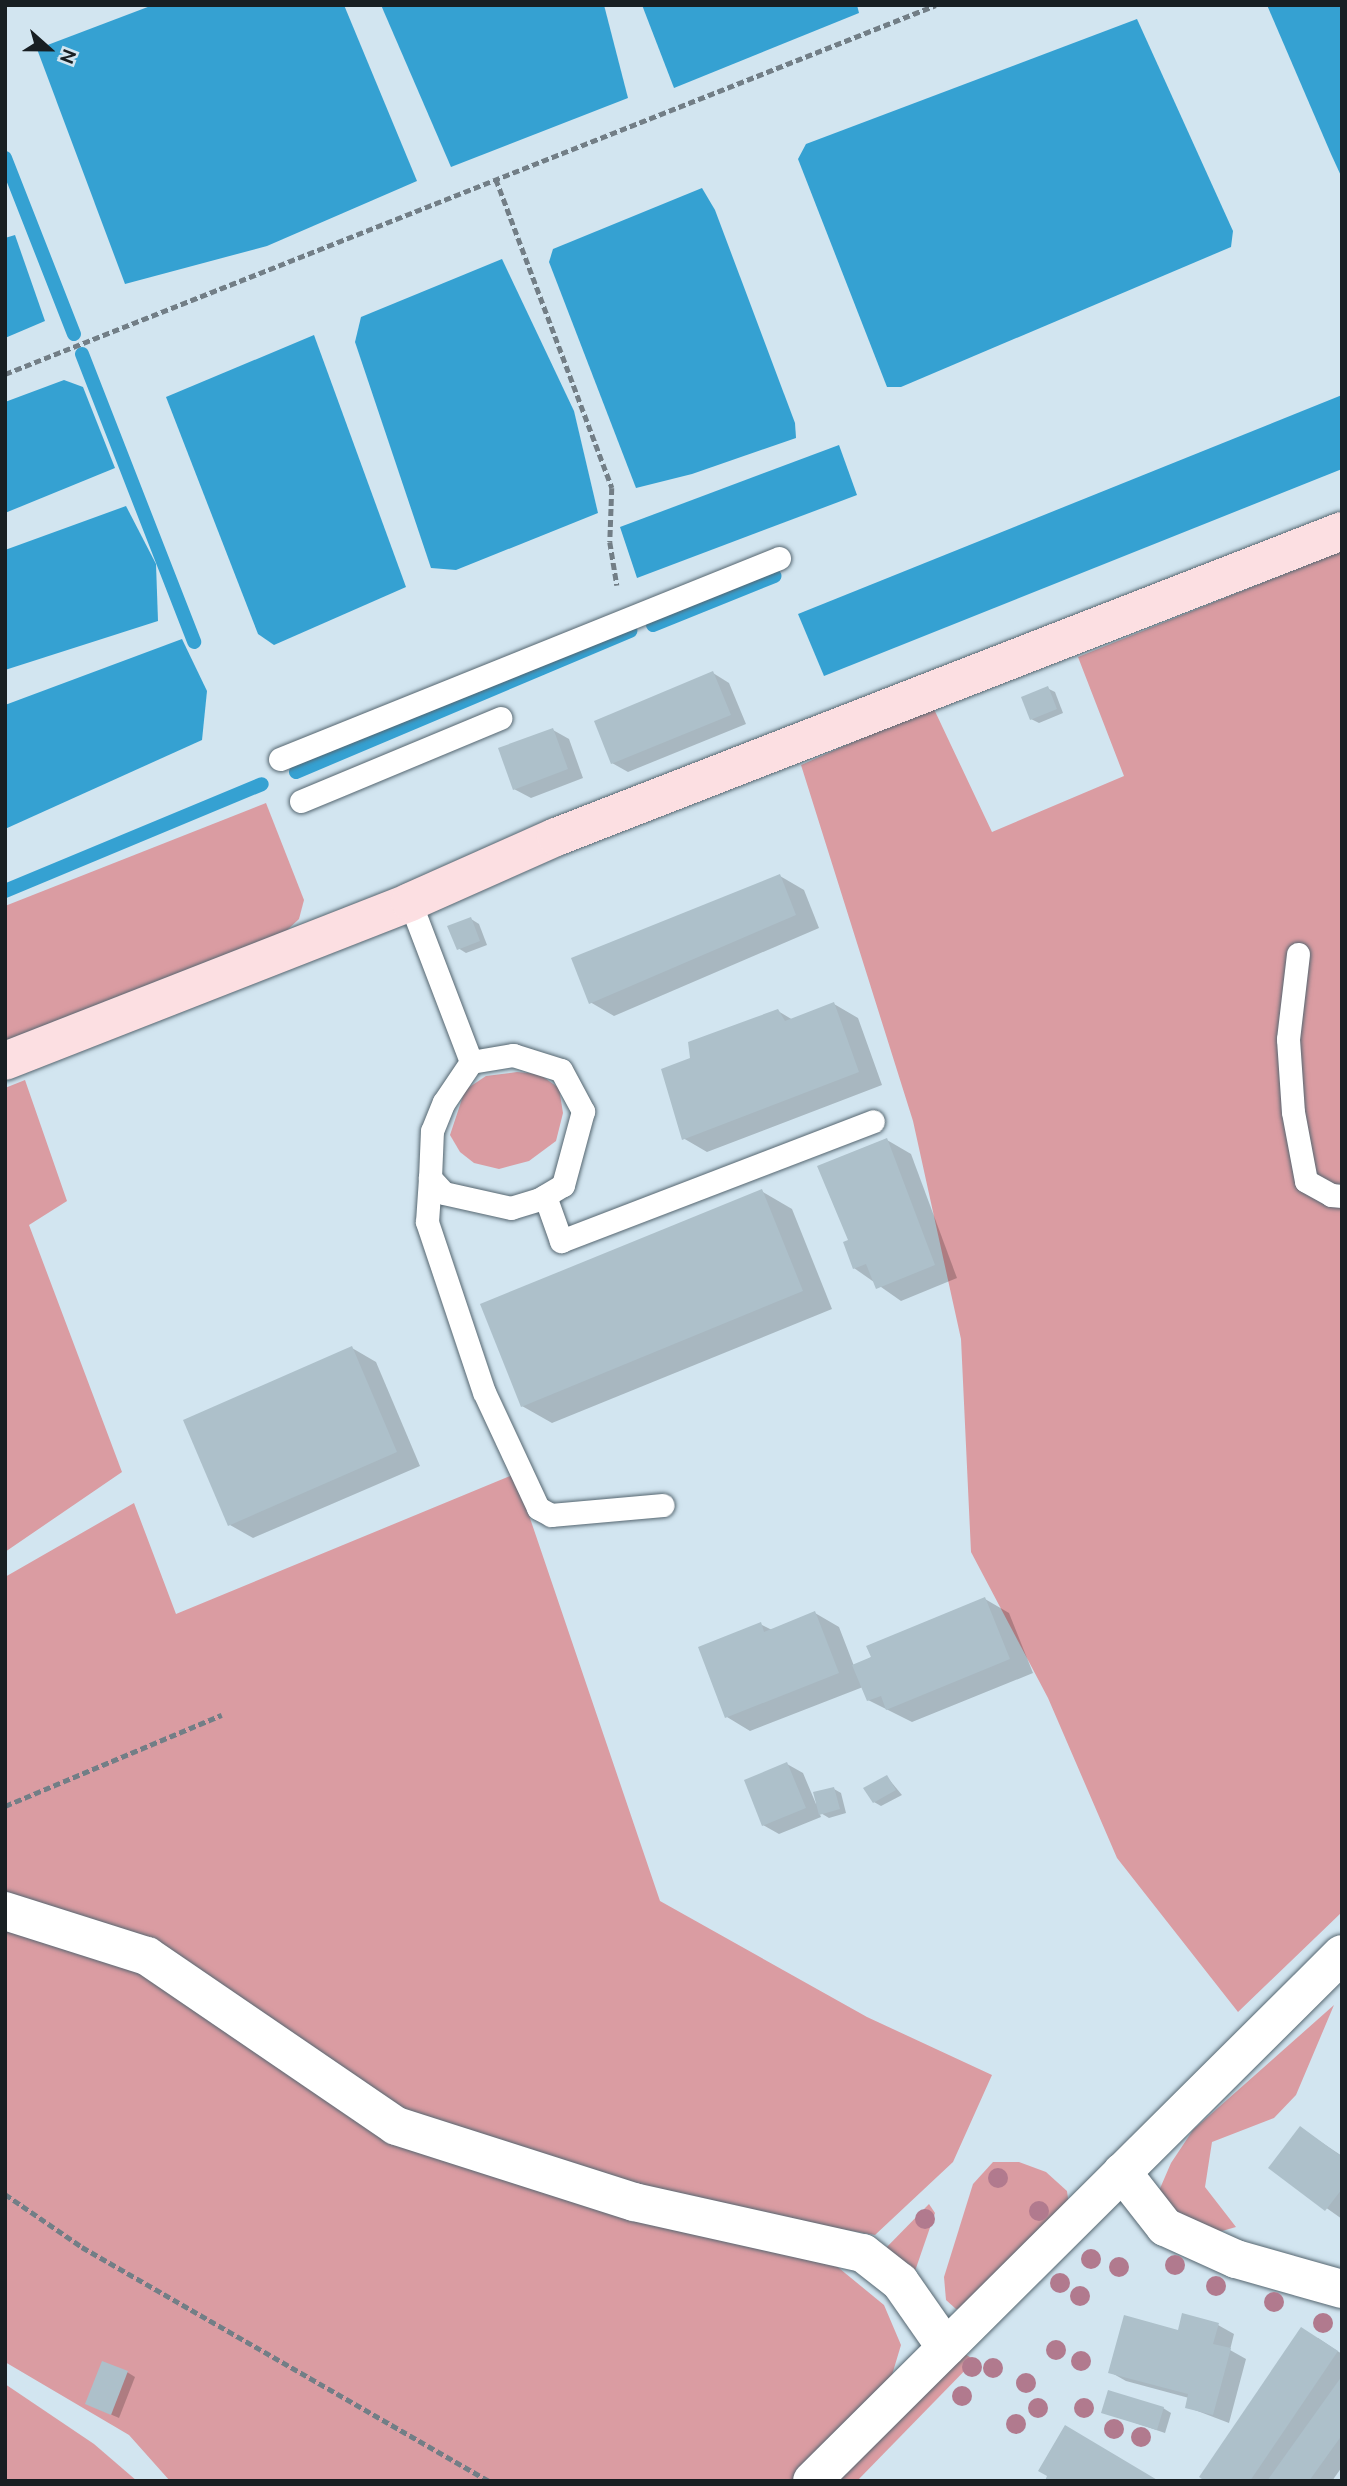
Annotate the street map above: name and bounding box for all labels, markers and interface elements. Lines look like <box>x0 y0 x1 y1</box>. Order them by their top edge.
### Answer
north arrow <box>14 14 84 84</box>
text: N <box>56 46 81 67</box>

